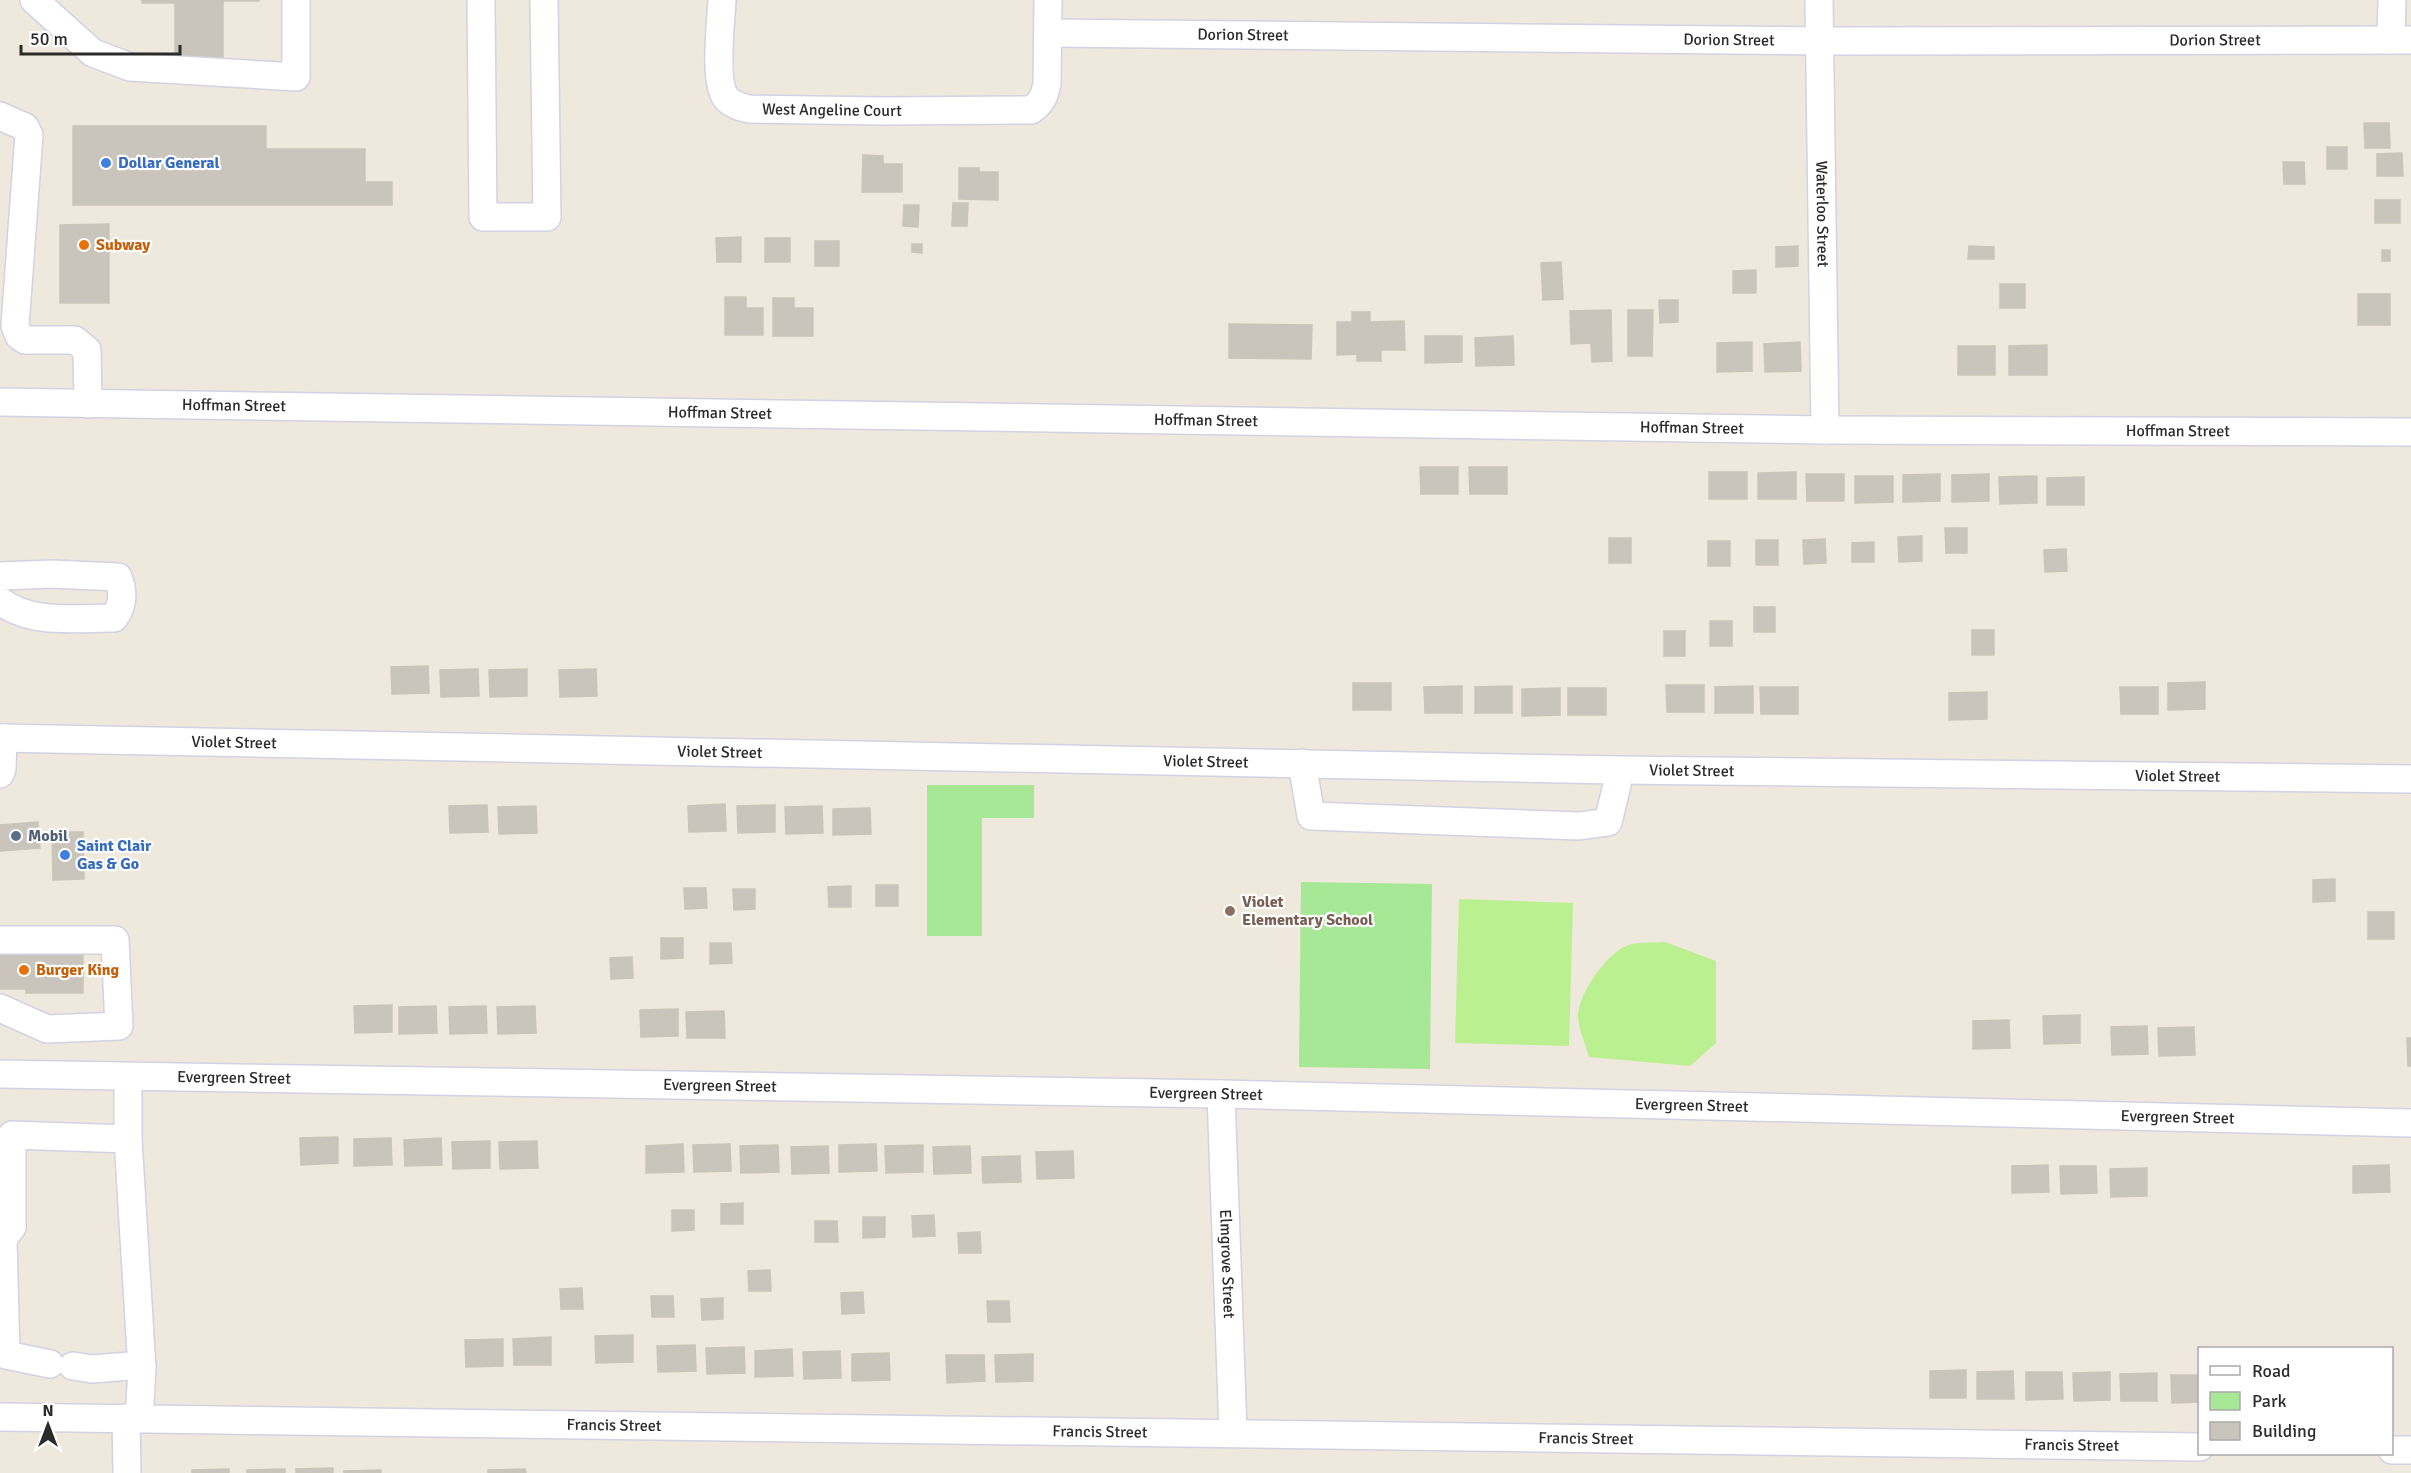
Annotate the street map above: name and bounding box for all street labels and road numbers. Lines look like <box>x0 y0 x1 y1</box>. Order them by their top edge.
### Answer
street label: Dorion Street <box>1197 25 1289 46</box>
street label: Dorion Street <box>1683 30 1775 51</box>
street label: Dorion Street <box>2169 30 2261 50</box>
street label: West Angeline Court <box>762 99 902 121</box>
street label: Waterloo Street <box>1811 160 1833 268</box>
street label: Hoffman Street <box>182 395 287 416</box>
street label: Hoffman Street <box>668 402 773 424</box>
street label: Hoffman Street <box>1154 410 1258 431</box>
street label: Hoffman Street <box>1640 417 1744 439</box>
street label: Hoffman Street <box>2126 421 2230 441</box>
street label: Violet Street <box>191 732 277 753</box>
street label: Violet Street <box>677 741 763 763</box>
street label: Violet Street <box>1163 751 1249 773</box>
street label: Violet Street <box>1649 760 1735 781</box>
street label: Violet Street <box>2135 766 2221 787</box>
street label: Evergreen Street <box>177 1067 291 1089</box>
street label: Evergreen Street <box>663 1075 777 1097</box>
street label: Evergreen Street <box>1149 1083 1263 1105</box>
street label: Evergreen Street <box>1635 1094 1749 1117</box>
street label: Evergreen Street <box>2120 1106 2235 1129</box>
street label: Elmgrove Street <box>1215 1209 1239 1319</box>
street label: Francis Street <box>566 1415 662 1436</box>
street label: Francis Street <box>1052 1421 1148 1443</box>
street label: Francis Street <box>1538 1428 1634 1449</box>
street label: Francis Street <box>2024 1435 2120 1456</box>

